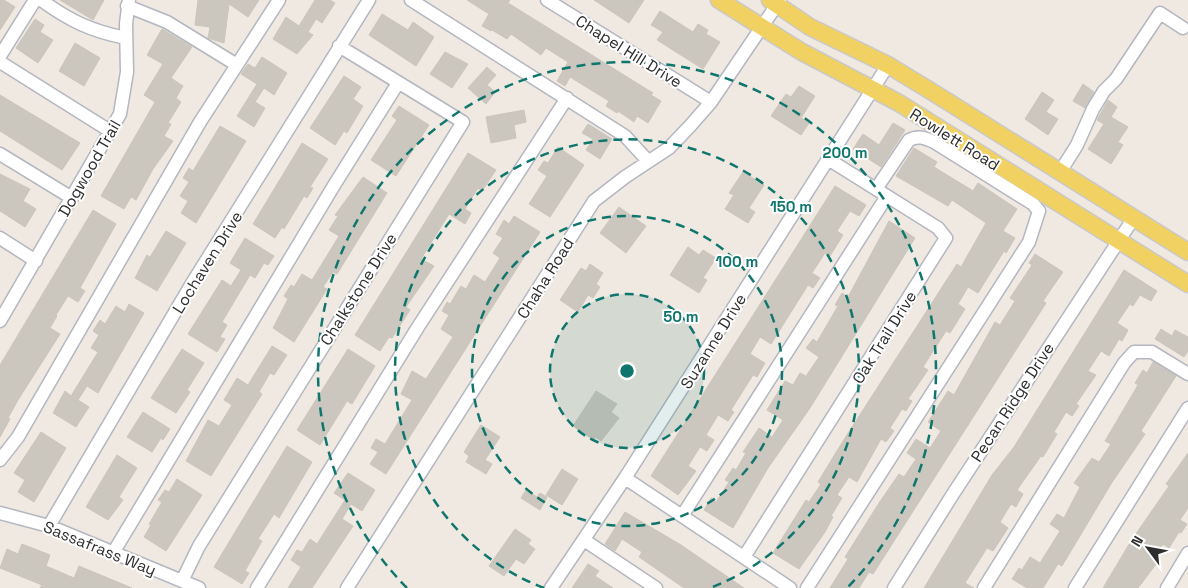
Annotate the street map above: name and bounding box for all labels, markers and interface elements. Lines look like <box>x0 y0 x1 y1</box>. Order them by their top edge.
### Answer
street label: Chapel Hill Drive <box>572 10 686 93</box>
street label: Rowlett Road <box>906 104 1004 175</box>
street label: Dogwood Trail <box>53 116 126 220</box>
text: 200 m <box>823 143 867 162</box>
text: 150 m <box>770 197 812 216</box>
street label: Lochaven Drive <box>168 207 247 317</box>
street label: Chalkstone Drive <box>315 229 401 349</box>
street label: Chaha Road <box>512 234 579 323</box>
text: 100 m <box>716 252 758 271</box>
street label: Oak Trail Drive <box>848 287 921 388</box>
street label: Suzanne Drive <box>676 290 751 393</box>
text: 50 m <box>663 307 699 326</box>
street label: Pecan Ridge Drive <box>966 339 1059 466</box>
centre of rings <box>618 362 636 380</box>
street label: Sassafrass Way <box>40 516 159 581</box>
north arrow <box>1123 523 1173 573</box>
text: N <box>1127 532 1147 550</box>

